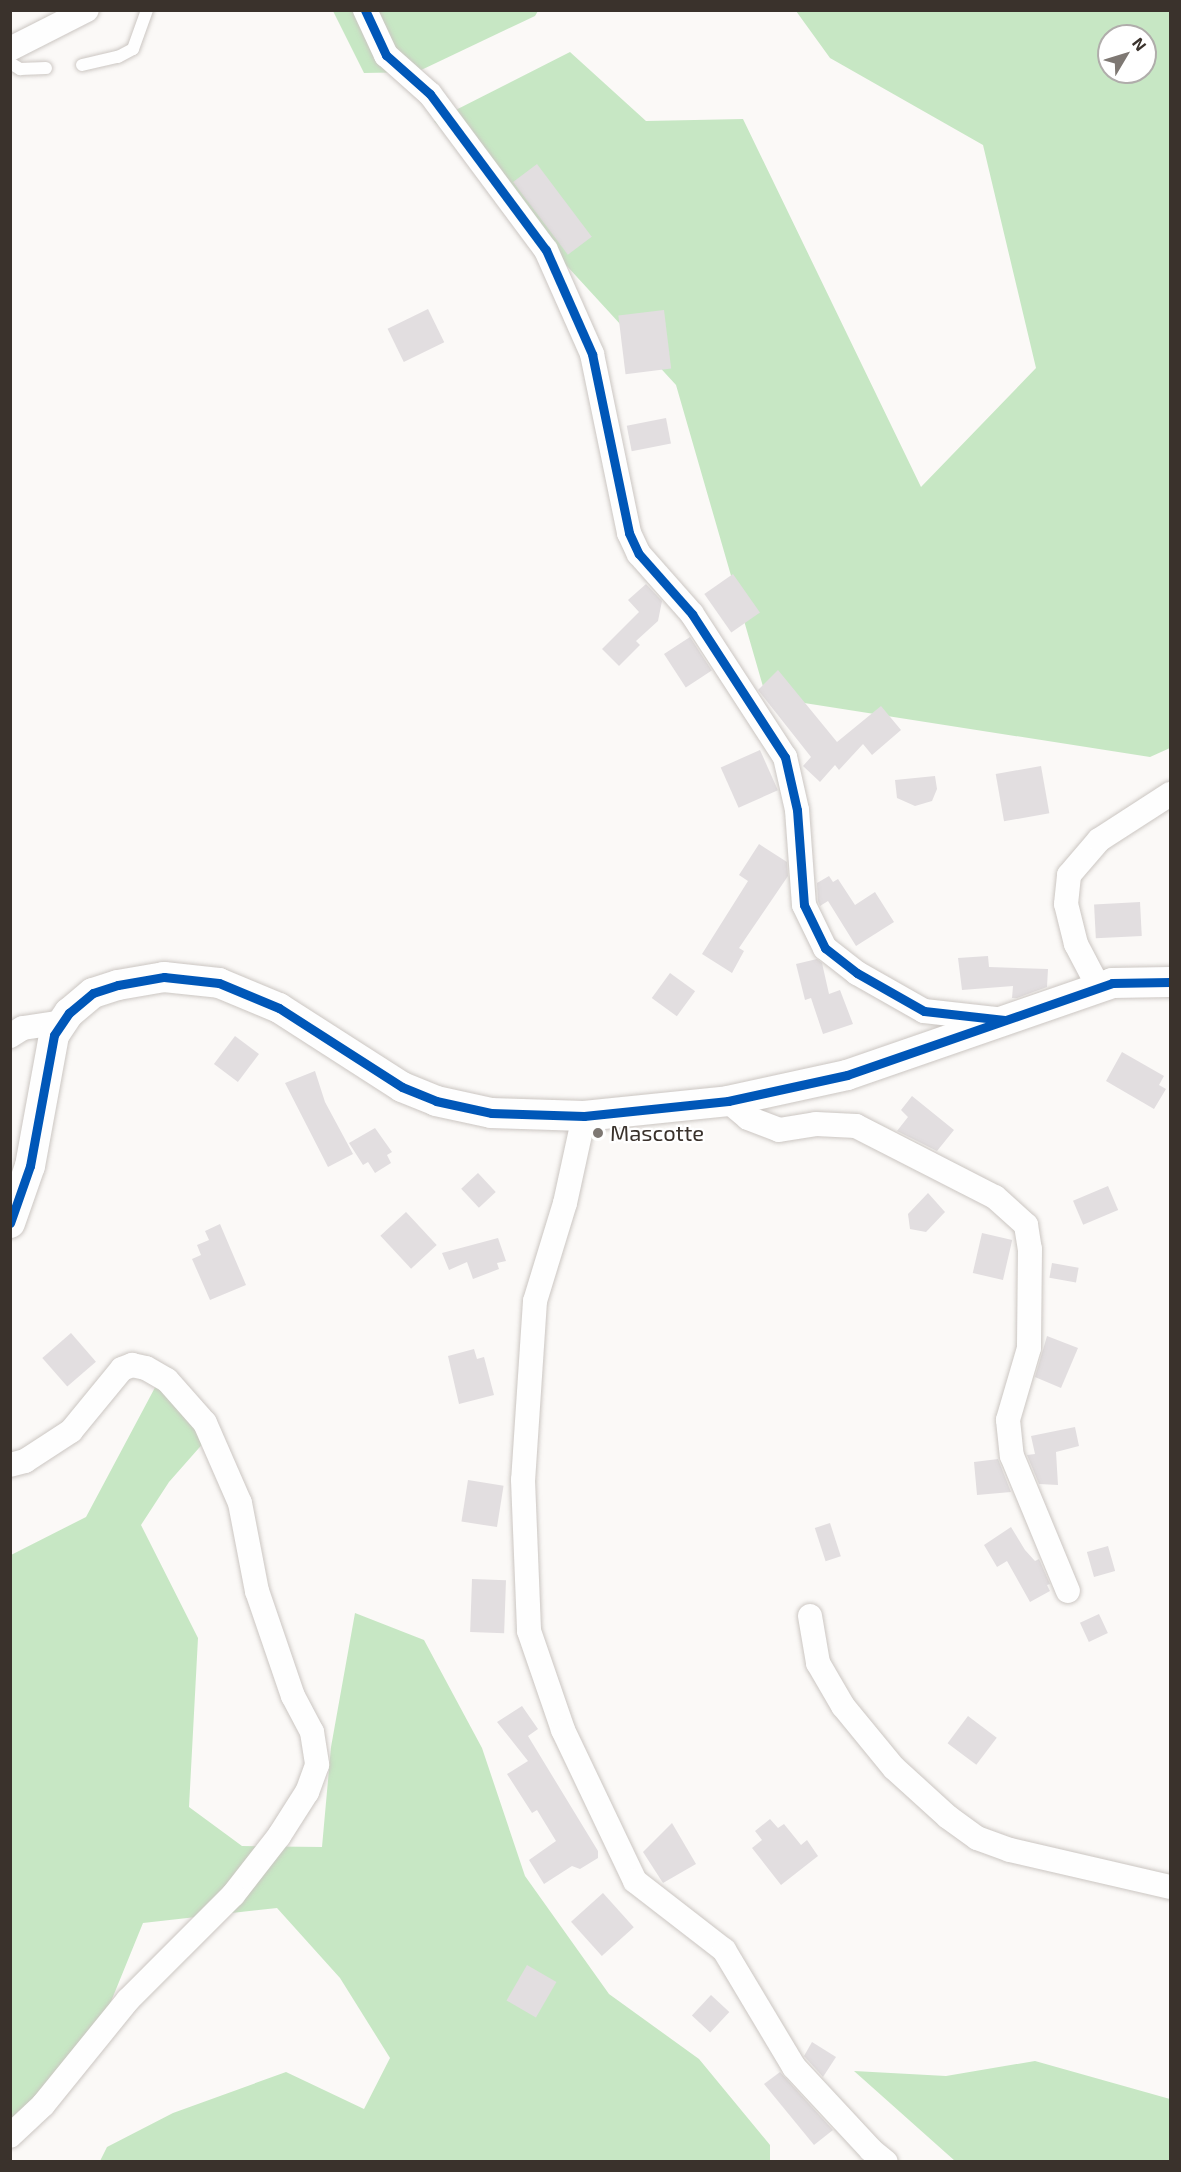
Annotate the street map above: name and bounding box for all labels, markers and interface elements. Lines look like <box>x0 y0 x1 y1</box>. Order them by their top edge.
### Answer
north arrow <box>1097 24 1157 84</box>
text: N <box>1129 33 1151 54</box>
place label: Mascotte <box>610 1120 704 1146</box>
marker: Mascotte <box>591 1126 605 1140</box>

